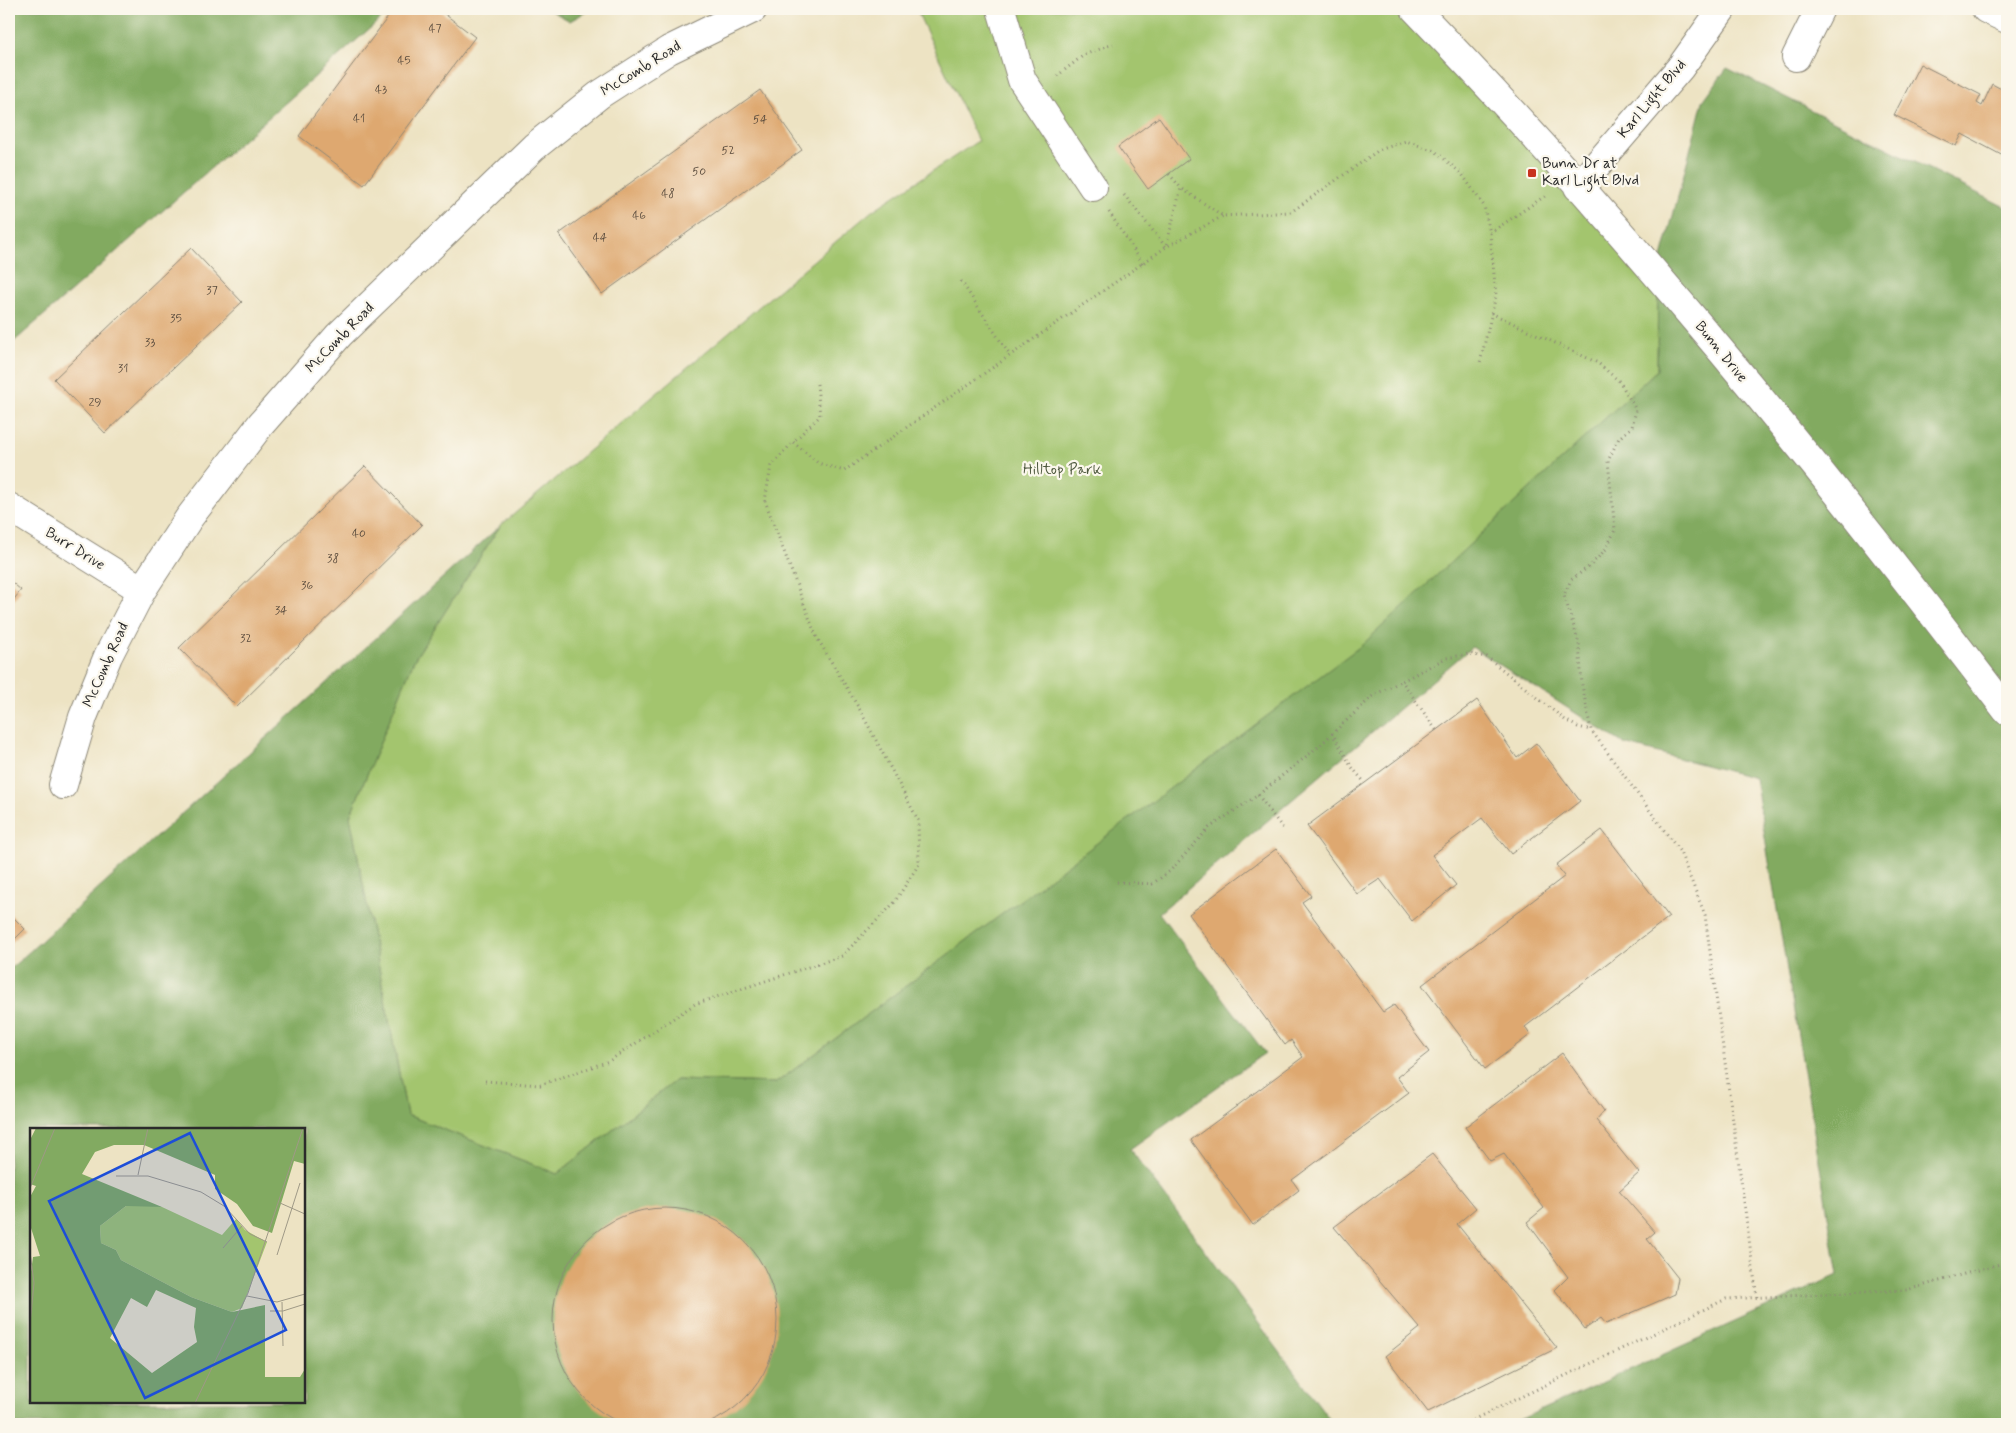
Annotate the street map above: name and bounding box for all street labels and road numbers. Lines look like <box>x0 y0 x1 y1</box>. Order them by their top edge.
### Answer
street label: McComb Road <box>597 36 685 102</box>
street label: Karl Light Blvd <box>1613 55 1692 143</box>
street label: McComb Road <box>301 298 379 378</box>
street label: Bunn Drive <box>1690 317 1752 387</box>
street label: Burr Drive <box>41 523 109 575</box>
street label: McComb Road <box>78 619 134 711</box>

